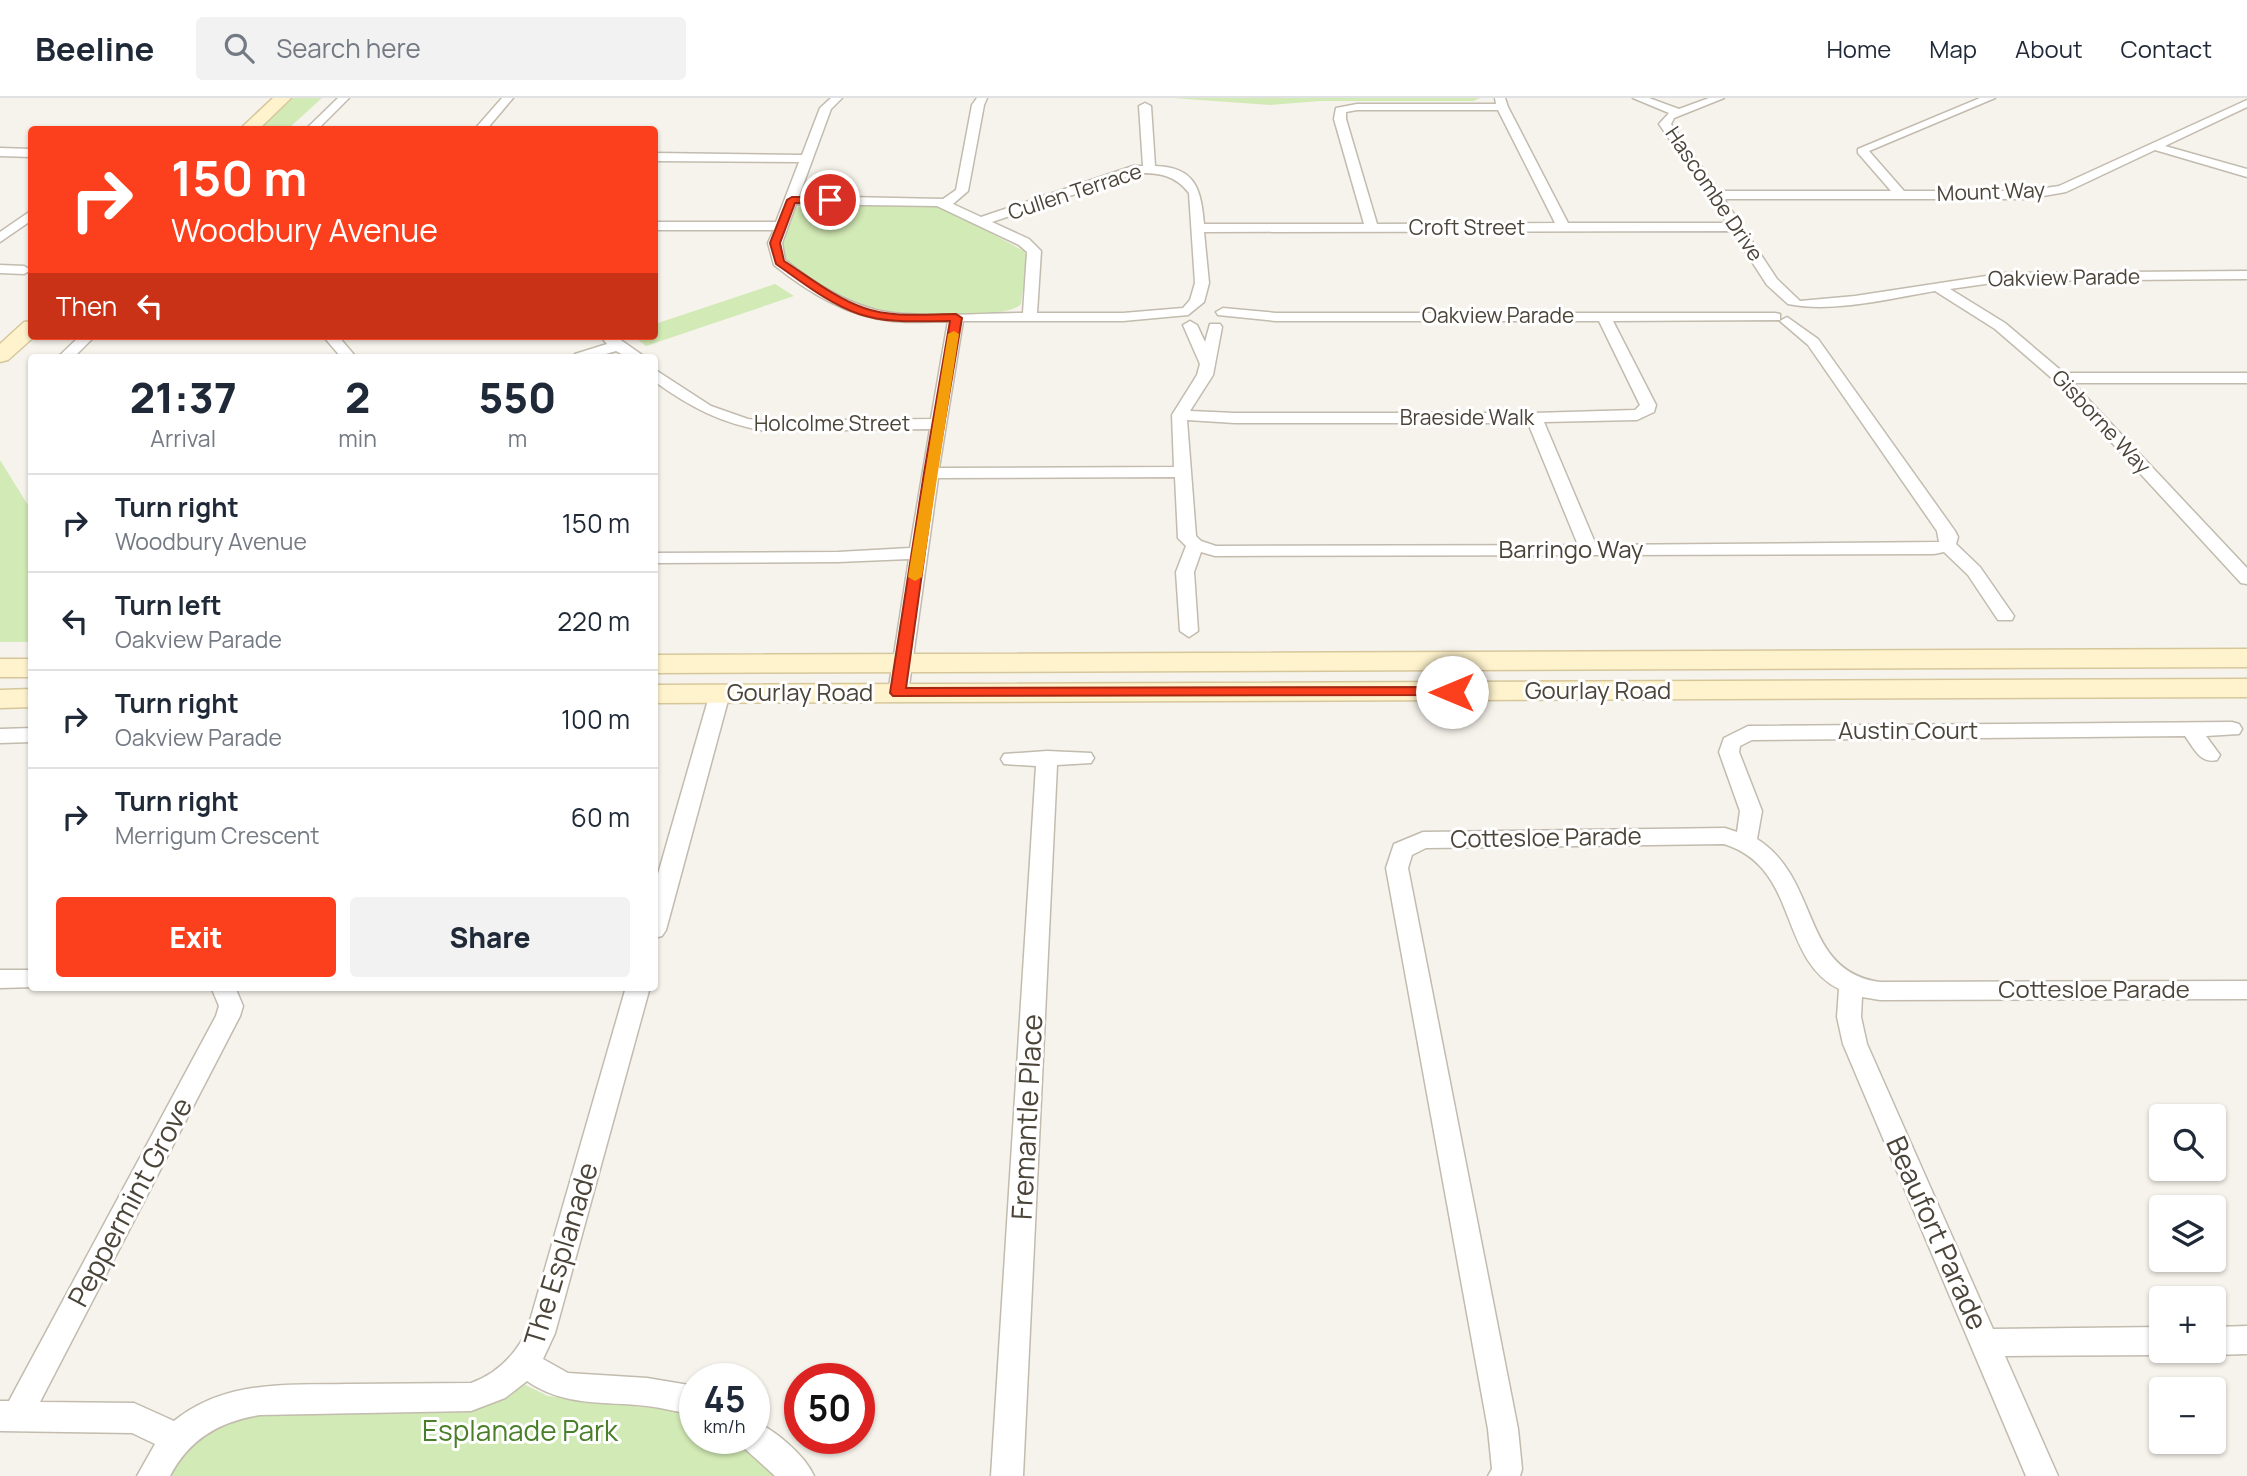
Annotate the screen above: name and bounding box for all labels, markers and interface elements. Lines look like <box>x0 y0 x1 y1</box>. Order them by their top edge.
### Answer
search box <box>196 17 686 80</box>
text: Beeline <box>35 26 154 71</box>
icon: search <box>220 29 258 67</box>
text: Search here <box>276 30 421 66</box>
text: Home <box>1826 32 1891 65</box>
text: Map <box>1929 32 1977 65</box>
text: About <box>2015 32 2083 65</box>
text: Contact <box>2121 32 2212 65</box>
street label: Hascombe Drive <box>1659 121 1770 266</box>
text: 150 m <box>171 144 307 211</box>
icon: right <box>56 154 147 245</box>
street label: Cullen Terrace <box>1004 156 1145 226</box>
pin <box>800 170 860 230</box>
street label: Mount Way <box>1936 175 2046 207</box>
icon: arrive <box>811 181 849 219</box>
text: Woodbury Avenue <box>171 208 438 252</box>
street label: Croft Street <box>1409 213 1525 241</box>
street label: Oakview Parade <box>1988 262 2140 292</box>
icon: left <box>131 287 169 325</box>
text: Then <box>56 288 117 324</box>
street label: Oakview Parade <box>1422 301 1574 329</box>
street label: Gisborne Way <box>2046 363 2157 479</box>
text: 21:37 <box>130 368 237 426</box>
text: 2 <box>345 368 370 426</box>
text: 550 <box>479 368 556 426</box>
street label: Braeside Walk <box>1400 403 1535 431</box>
street label: Holcolme Street <box>754 409 910 437</box>
text: Arrival <box>150 422 216 454</box>
text: min <box>338 422 377 454</box>
text: m <box>508 422 527 454</box>
text: Turn right <box>115 489 239 525</box>
icon: right <box>56 504 94 542</box>
text: 150 m <box>562 505 630 541</box>
text: Woodbury Avenue <box>115 525 307 557</box>
street label: Barringo Way <box>1498 532 1644 565</box>
text: Turn left <box>115 587 222 623</box>
icon: left <box>56 602 94 640</box>
text: 220 m <box>557 603 630 639</box>
text: Oakview Parade <box>115 623 282 655</box>
position arrow <box>1415 655 1489 729</box>
street label: Gourlay Road <box>1525 673 1671 706</box>
street label: Gourlay Road <box>727 675 873 708</box>
text: Turn right <box>115 685 239 721</box>
icon: right <box>56 700 94 738</box>
text: 100 m <box>561 701 630 737</box>
street label: Austin Court <box>1838 713 1978 746</box>
text: Oakview Parade <box>115 721 282 753</box>
text: Turn right <box>115 783 239 819</box>
icon: right <box>56 798 94 836</box>
text: 60 m <box>571 799 630 835</box>
street label: Cottesloe Parade <box>1450 818 1642 855</box>
text: Merrigum Crescent <box>115 819 320 851</box>
button: Exit <box>56 897 336 977</box>
button: Share <box>350 897 630 977</box>
street label: Cottesloe Parade <box>1998 972 2190 1005</box>
street label: Fremantle Place <box>1002 1013 1050 1221</box>
street label: Peppermint Grove <box>58 1090 200 1313</box>
map controls <box>2149 1104 2226 1454</box>
button: search <box>2149 1104 2226 1181</box>
street label: Beaufort Parade <box>1878 1130 1998 1335</box>
street label: The Esplanade <box>514 1157 606 1350</box>
button: layers <box>2149 1195 2226 1272</box>
button: + <box>2149 1286 2226 1363</box>
speed limit sign: 50 <box>784 1363 875 1454</box>
text: 45 <box>704 1375 745 1423</box>
button: − <box>2149 1377 2226 1454</box>
park label: Esplanade Park <box>422 1411 619 1449</box>
text: km/h <box>704 1414 745 1438</box>

